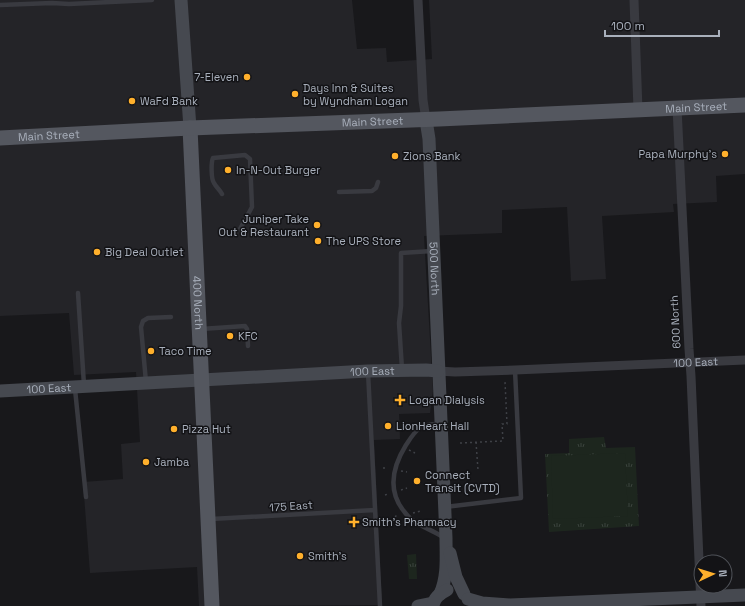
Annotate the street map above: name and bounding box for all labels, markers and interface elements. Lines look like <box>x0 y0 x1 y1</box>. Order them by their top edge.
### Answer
scale bar <box>605 12 719 38</box>
text: 100 m <box>611 18 645 34</box>
place label: 7-Eleven <box>194 70 239 84</box>
marker: 7-Eleven <box>242 72 252 82</box>
place label: Days Inn & Suites by Wyndham Logan <box>303 81 408 108</box>
marker: Days Inn & Suites by Wyndham Logan <box>290 89 300 99</box>
place label: WaFd Bank <box>140 94 198 108</box>
marker: WaFd Bank <box>127 96 137 106</box>
street label: Main Street <box>665 99 727 116</box>
street label: Main Street <box>341 113 404 130</box>
street label: Main Street <box>18 127 80 144</box>
place label: Papa Murphy's <box>639 147 717 161</box>
place label: Zions Bank <box>403 149 461 163</box>
marker: Papa Murphy's <box>720 149 730 159</box>
marker: Zions Bank <box>390 151 400 161</box>
place label: In-N-Out Burger <box>236 163 320 177</box>
marker: In-N-Out Burger <box>223 165 233 175</box>
place label: Juniper Take Out & Restaurant <box>219 212 309 239</box>
marker: Juniper Take Out & Restaurant <box>312 220 322 230</box>
place label: The UPS Store <box>326 234 401 248</box>
marker: The UPS Store <box>313 236 323 246</box>
street label: 500 North <box>426 242 443 296</box>
place label: Big Deal Outlet <box>105 245 184 259</box>
marker: Big Deal Outlet <box>92 247 102 257</box>
street label: 400 North <box>190 276 206 330</box>
street label: 600 North <box>667 295 683 349</box>
place label: KFC <box>238 329 258 343</box>
marker: KFC <box>225 331 235 341</box>
place label: Taco Time <box>159 344 212 358</box>
marker: Taco Time <box>146 346 156 356</box>
street label: 100 East <box>673 354 718 370</box>
street label: 100 East <box>350 364 395 379</box>
street label: 100 East <box>26 380 72 397</box>
place label: Logan Dialysis <box>409 393 485 407</box>
marker: Logan Dialysis <box>394 394 406 406</box>
place label: LionHeart Hall <box>396 419 469 433</box>
marker: LionHeart Hall <box>383 421 393 431</box>
place label: Pizza Hut <box>182 422 231 436</box>
marker: Pizza Hut <box>169 424 179 434</box>
place label: Jamba <box>154 455 190 469</box>
marker: Jamba <box>141 457 151 467</box>
place label: Connect Transit (CVTD) <box>425 468 500 495</box>
marker: Connect Transit (CVTD) <box>412 476 422 486</box>
street label: 175 East <box>269 498 313 514</box>
place label: Smith's Pharmacy <box>362 515 457 529</box>
marker: Smith's Pharmacy <box>349 517 359 527</box>
place label: Smith's <box>308 549 347 563</box>
marker: Smith's <box>295 551 305 561</box>
north arrow <box>693 554 733 594</box>
text: N <box>716 569 730 577</box>

